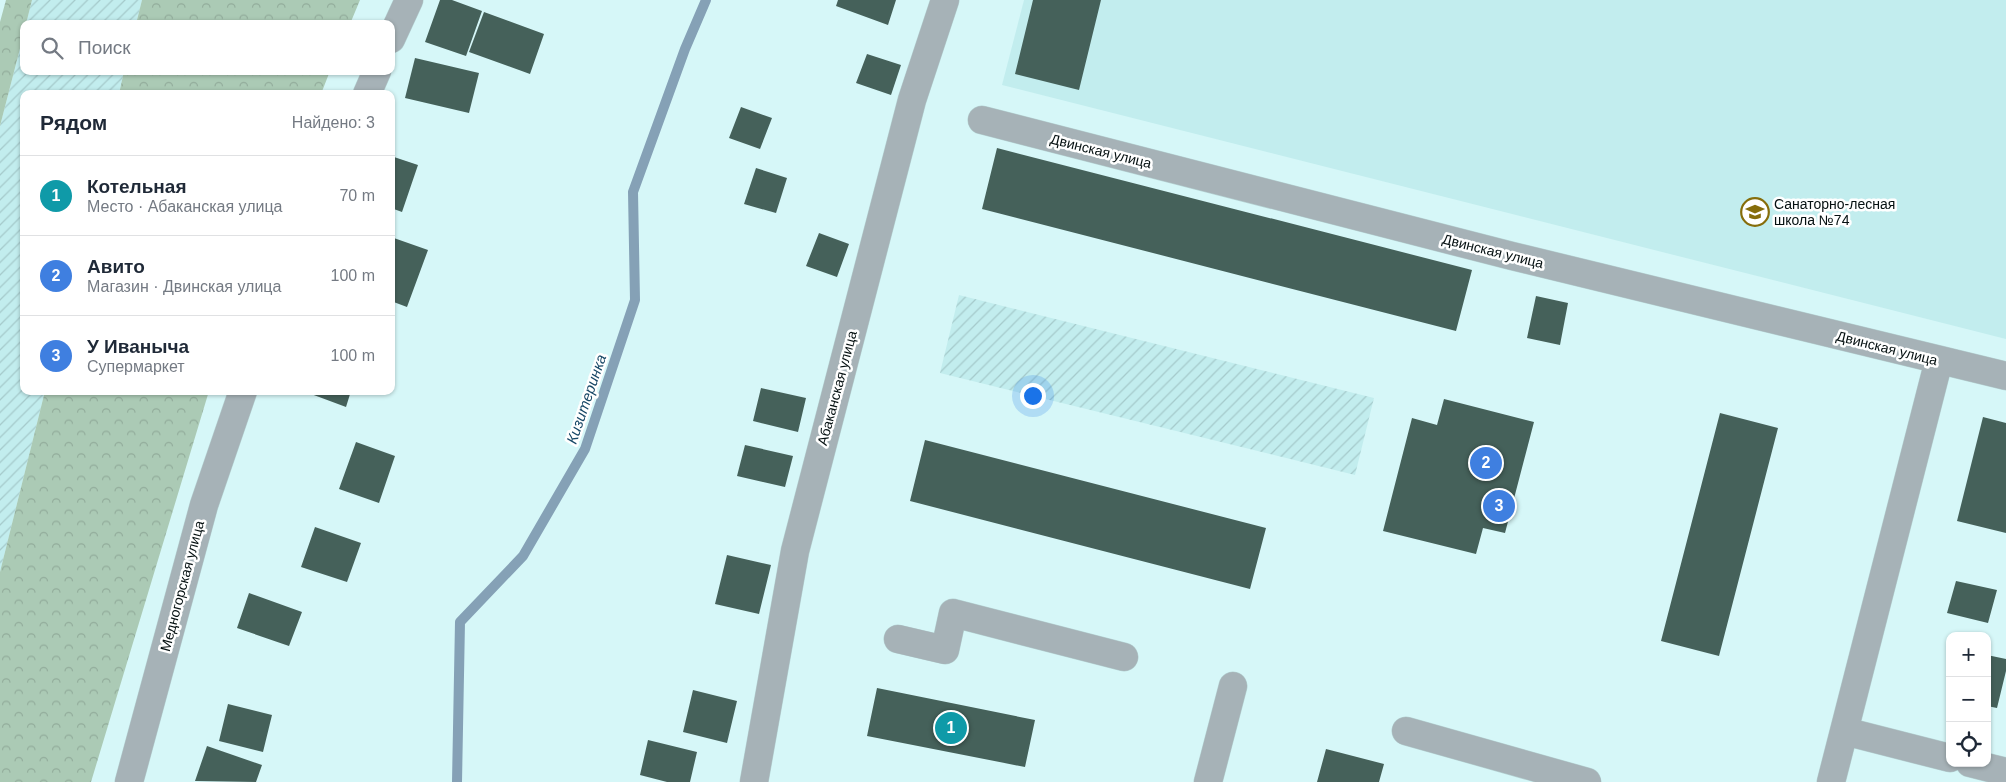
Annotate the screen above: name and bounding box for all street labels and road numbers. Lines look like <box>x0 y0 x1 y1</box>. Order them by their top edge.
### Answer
street label: Двинская улица <box>1049 131 1153 171</box>
street label: Двинская улица <box>1441 231 1545 271</box>
street label: Двинская улица <box>1835 328 1939 368</box>
street label: Абаканская улица <box>814 329 860 447</box>
street label: Медногорская улица <box>157 519 207 653</box>

